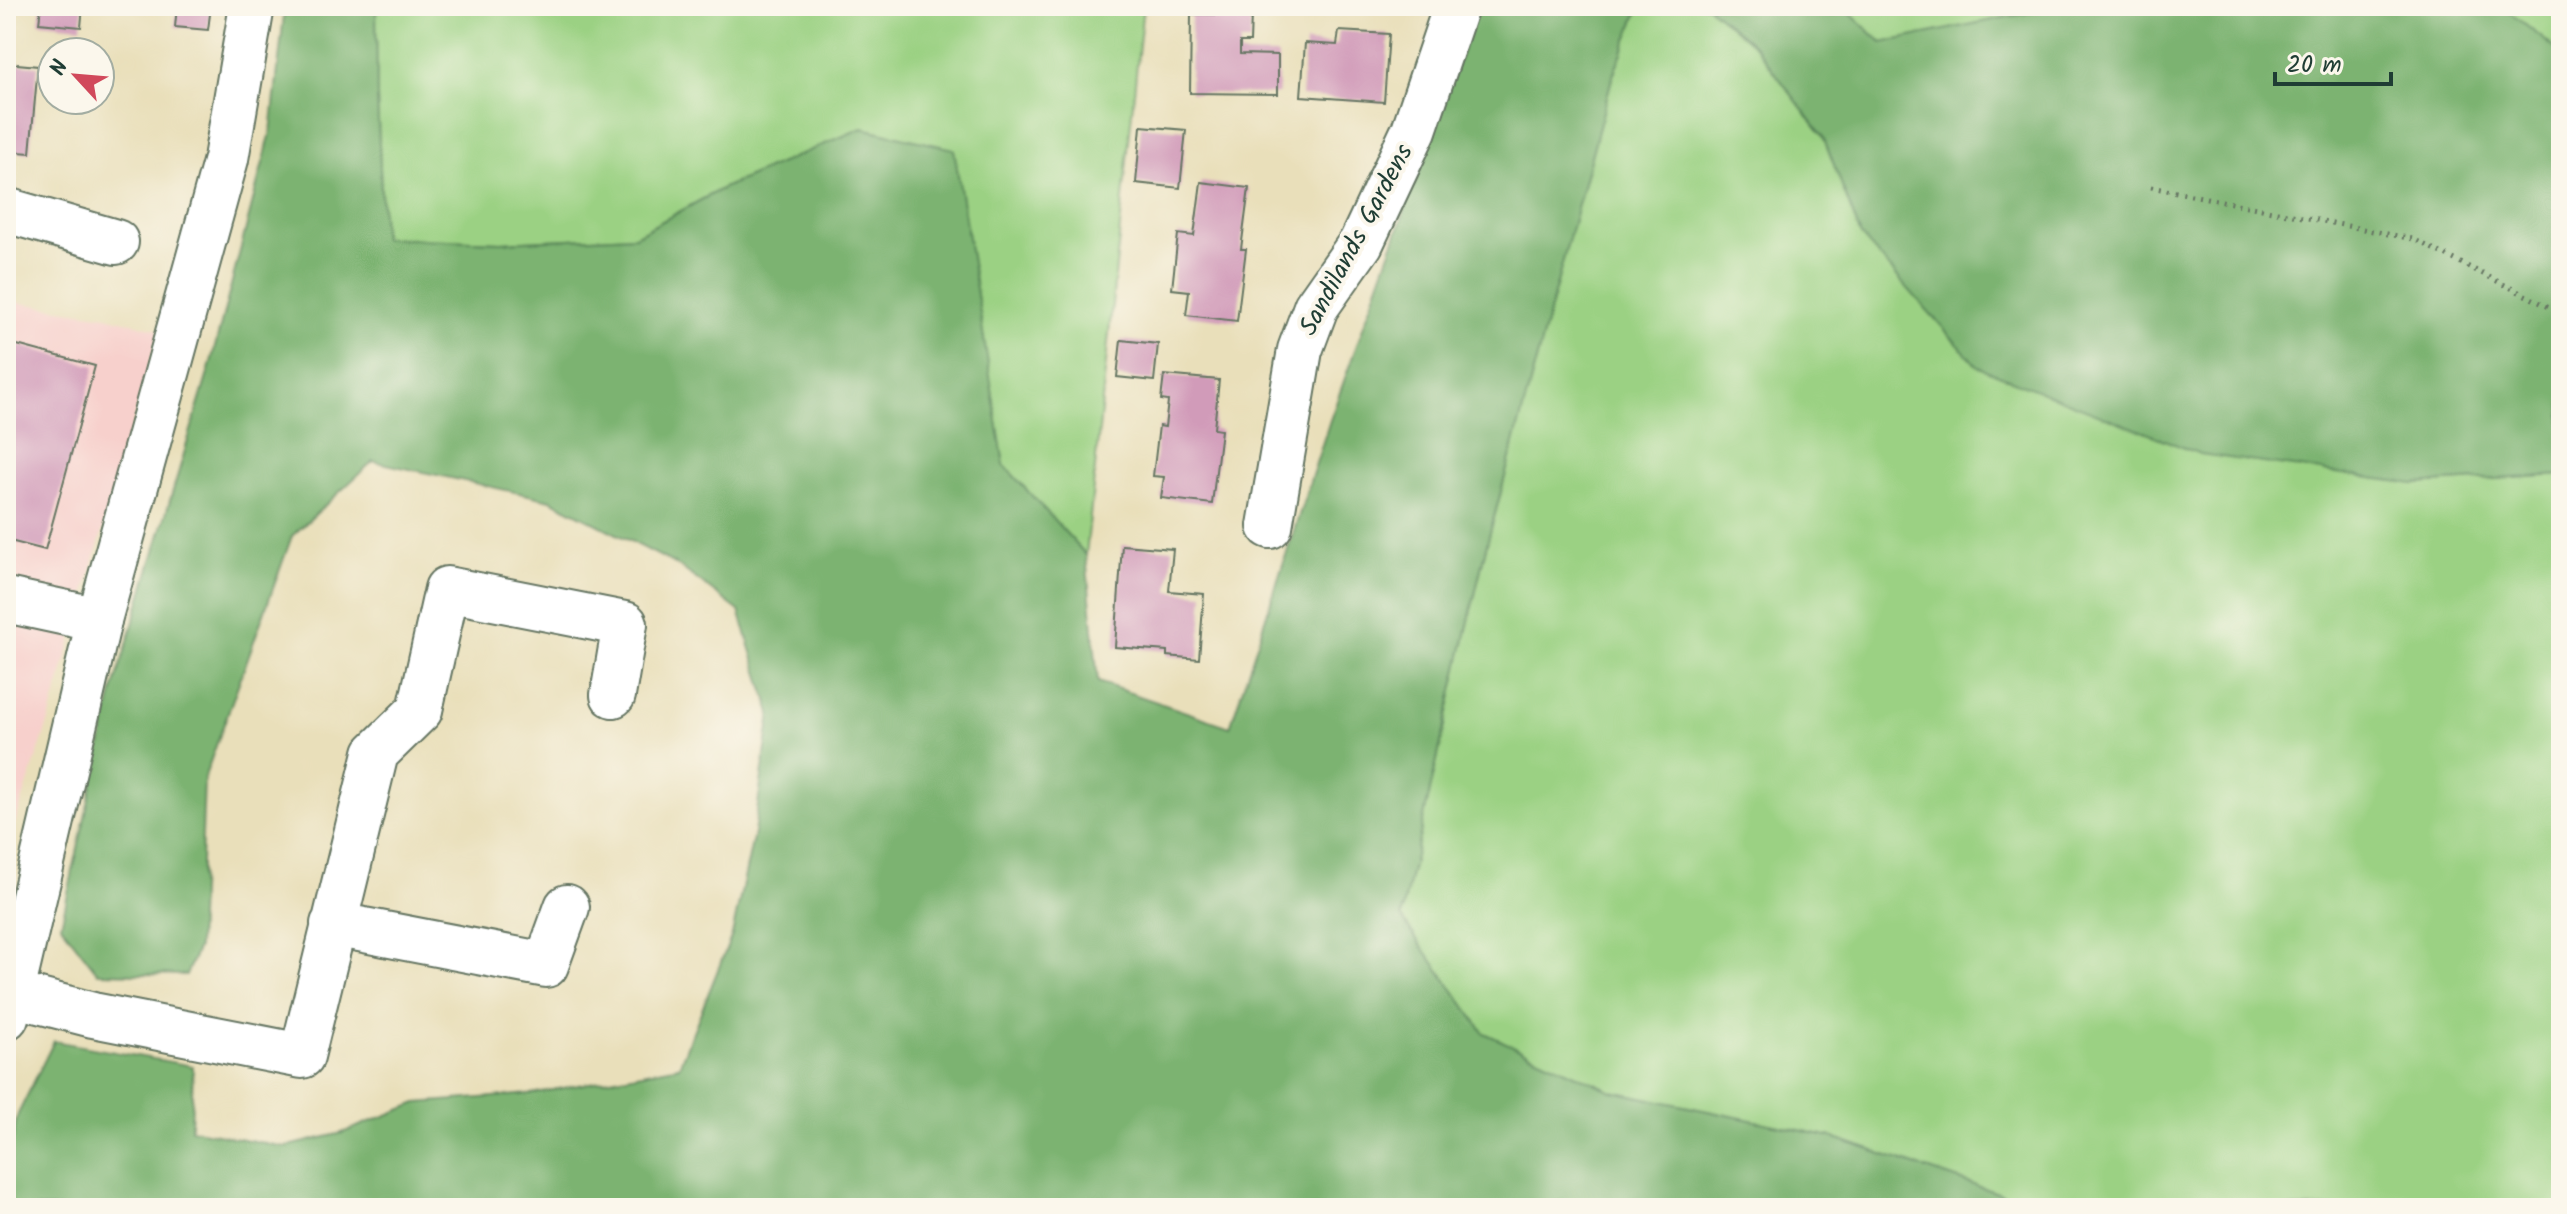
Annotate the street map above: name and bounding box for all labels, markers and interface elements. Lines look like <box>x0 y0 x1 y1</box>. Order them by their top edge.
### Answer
north arrow <box>36 36 116 116</box>
scale bar <box>2275 36 2391 86</box>
text: 20 m <box>2287 46 2342 85</box>
text: N <box>41 54 79 82</box>
street label: Sandilands Gardens <box>1289 136 1425 344</box>

